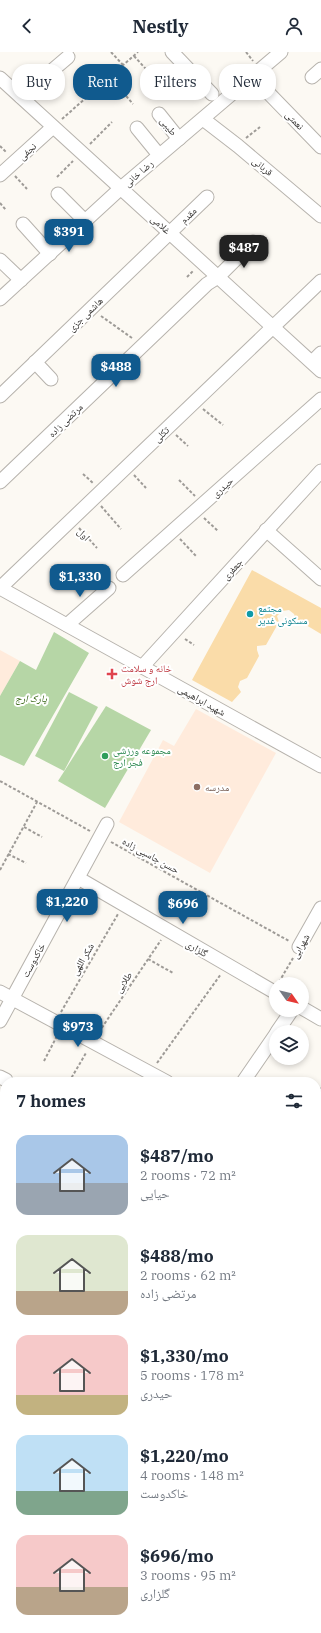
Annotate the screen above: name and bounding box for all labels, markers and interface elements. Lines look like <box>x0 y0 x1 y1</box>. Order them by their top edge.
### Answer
icon: back <box>16 15 38 37</box>
text: Nestly <box>132 15 189 38</box>
icon: person <box>283 15 305 37</box>
chip: Buy <box>12 64 65 100</box>
chip: Rent <box>73 64 132 100</box>
chip: Filters <box>140 64 211 100</box>
chip: New <box>219 64 276 100</box>
street label: نعمتی <box>282 108 307 133</box>
street label: طیبی <box>157 114 180 138</box>
street label: نجفی <box>15 140 39 163</box>
street label: قربانی <box>250 154 276 179</box>
street label: رضا خانی <box>121 157 156 190</box>
street label: مقدم <box>177 204 200 227</box>
street label: غلامی <box>148 212 173 237</box>
pin: $391 <box>45 219 93 253</box>
text: $391 <box>53 223 85 240</box>
pin: $487 <box>220 235 268 269</box>
text: $487 <box>228 239 260 256</box>
street label: هاشمی جزی <box>65 294 106 334</box>
pin: $488 <box>92 354 140 388</box>
text: $488 <box>100 358 132 375</box>
street label: مرتضی زاده <box>45 400 86 440</box>
street label: تکلی <box>151 424 172 445</box>
street label: حیدری <box>209 474 236 500</box>
street label: اول <box>74 525 93 544</box>
street label: جعفری <box>219 555 246 583</box>
pin: $1,330 <box>47 564 113 598</box>
text: $1,330 <box>59 568 101 585</box>
place label: مجتمع مسکونی غدیر <box>257 602 308 627</box>
marker: مجتمع مسکونی غدیر <box>245 609 255 619</box>
place label: خانه و سلامت ارج شوش <box>121 662 173 687</box>
marker: خانه و سلامت ارج شوش <box>106 668 118 680</box>
street label: شهید ابراهیمی <box>176 682 228 719</box>
park label: پارک ارج <box>15 692 47 705</box>
place label: مجموعه ورزشی فجر ارج <box>113 744 171 769</box>
marker: مجموعه ورزشی فجر ارج <box>100 751 110 761</box>
place label: مدرسه <box>205 781 230 794</box>
marker: مدرسه <box>192 782 202 792</box>
street label: حسن جاسبی زاده <box>120 834 182 877</box>
pin: $1,220 <box>34 889 100 923</box>
pin: $696 <box>159 891 207 925</box>
text: $1,220 <box>46 893 88 910</box>
text: $696 <box>167 895 199 912</box>
street label: شهرابی <box>288 931 313 961</box>
street label: گلزاری <box>184 937 210 960</box>
street label: خاکدوست <box>19 940 48 980</box>
street label: شکر اللهی <box>68 940 97 978</box>
street label: طلایی <box>112 969 135 995</box>
north arrow <box>269 977 309 1017</box>
map controls <box>269 977 309 1065</box>
pin: $973 <box>54 1014 102 1048</box>
text: $973 <box>62 1018 94 1035</box>
button: layers <box>269 1025 309 1065</box>
text: 7 homes <box>16 1090 86 1112</box>
icon: filters <box>283 1090 305 1112</box>
text: $487/mo <box>140 1145 214 1167</box>
icon: home <box>48 1151 96 1199</box>
text: 2 rooms · 72 m² <box>140 1167 236 1184</box>
text: حیایی <box>140 1185 170 1202</box>
text: $488/mo <box>140 1245 214 1267</box>
icon: home <box>48 1251 96 1299</box>
text: 2 rooms · 62 m² <box>140 1267 236 1284</box>
text: مرتضی زاده <box>140 1285 197 1302</box>
text: $1,330/mo <box>140 1345 229 1367</box>
icon: home <box>48 1351 96 1399</box>
text: 5 rooms · 178 m² <box>140 1367 244 1384</box>
text: حیدری <box>140 1385 172 1402</box>
text: $1,220/mo <box>140 1445 229 1467</box>
icon: home <box>48 1451 96 1499</box>
text: 4 rooms · 148 m² <box>140 1467 244 1484</box>
text: خاکدوست <box>140 1485 188 1502</box>
text: $696/mo <box>140 1545 214 1567</box>
icon: home <box>48 1551 96 1599</box>
text: 3 rooms · 95 m² <box>140 1567 236 1584</box>
text: گلزاری <box>140 1585 170 1602</box>

